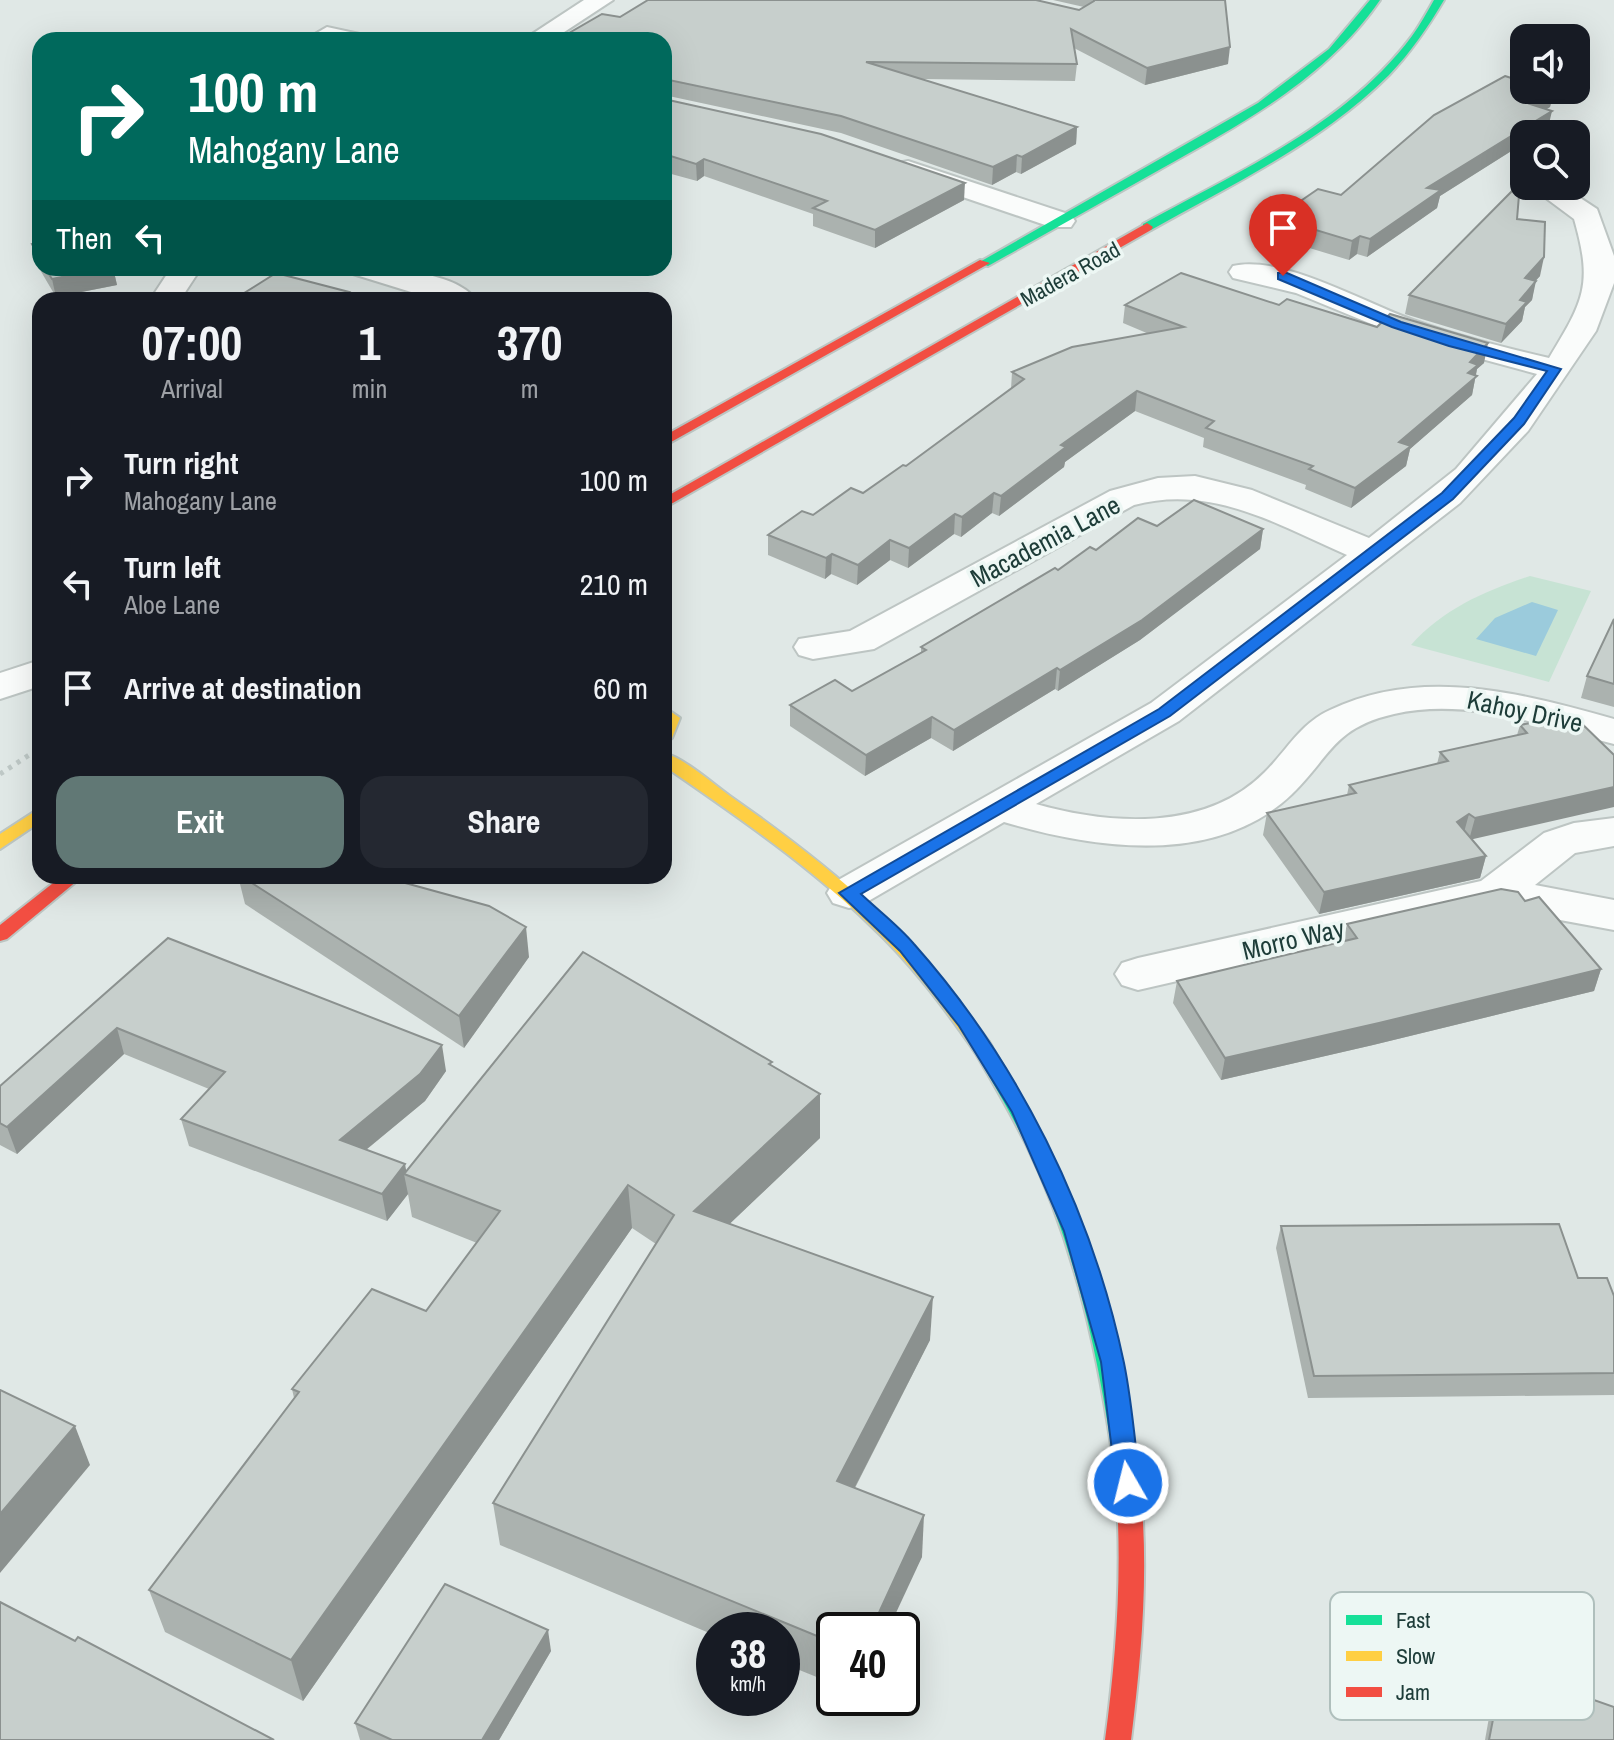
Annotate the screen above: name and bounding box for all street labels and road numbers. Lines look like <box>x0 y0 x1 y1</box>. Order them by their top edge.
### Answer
street label: Madera Road <box>1015 234 1125 314</box>
street label: Macademia Lane <box>964 487 1126 595</box>
street label: Kahoy Drive <box>1464 682 1586 740</box>
street label: Morro Way <box>1239 910 1348 968</box>

